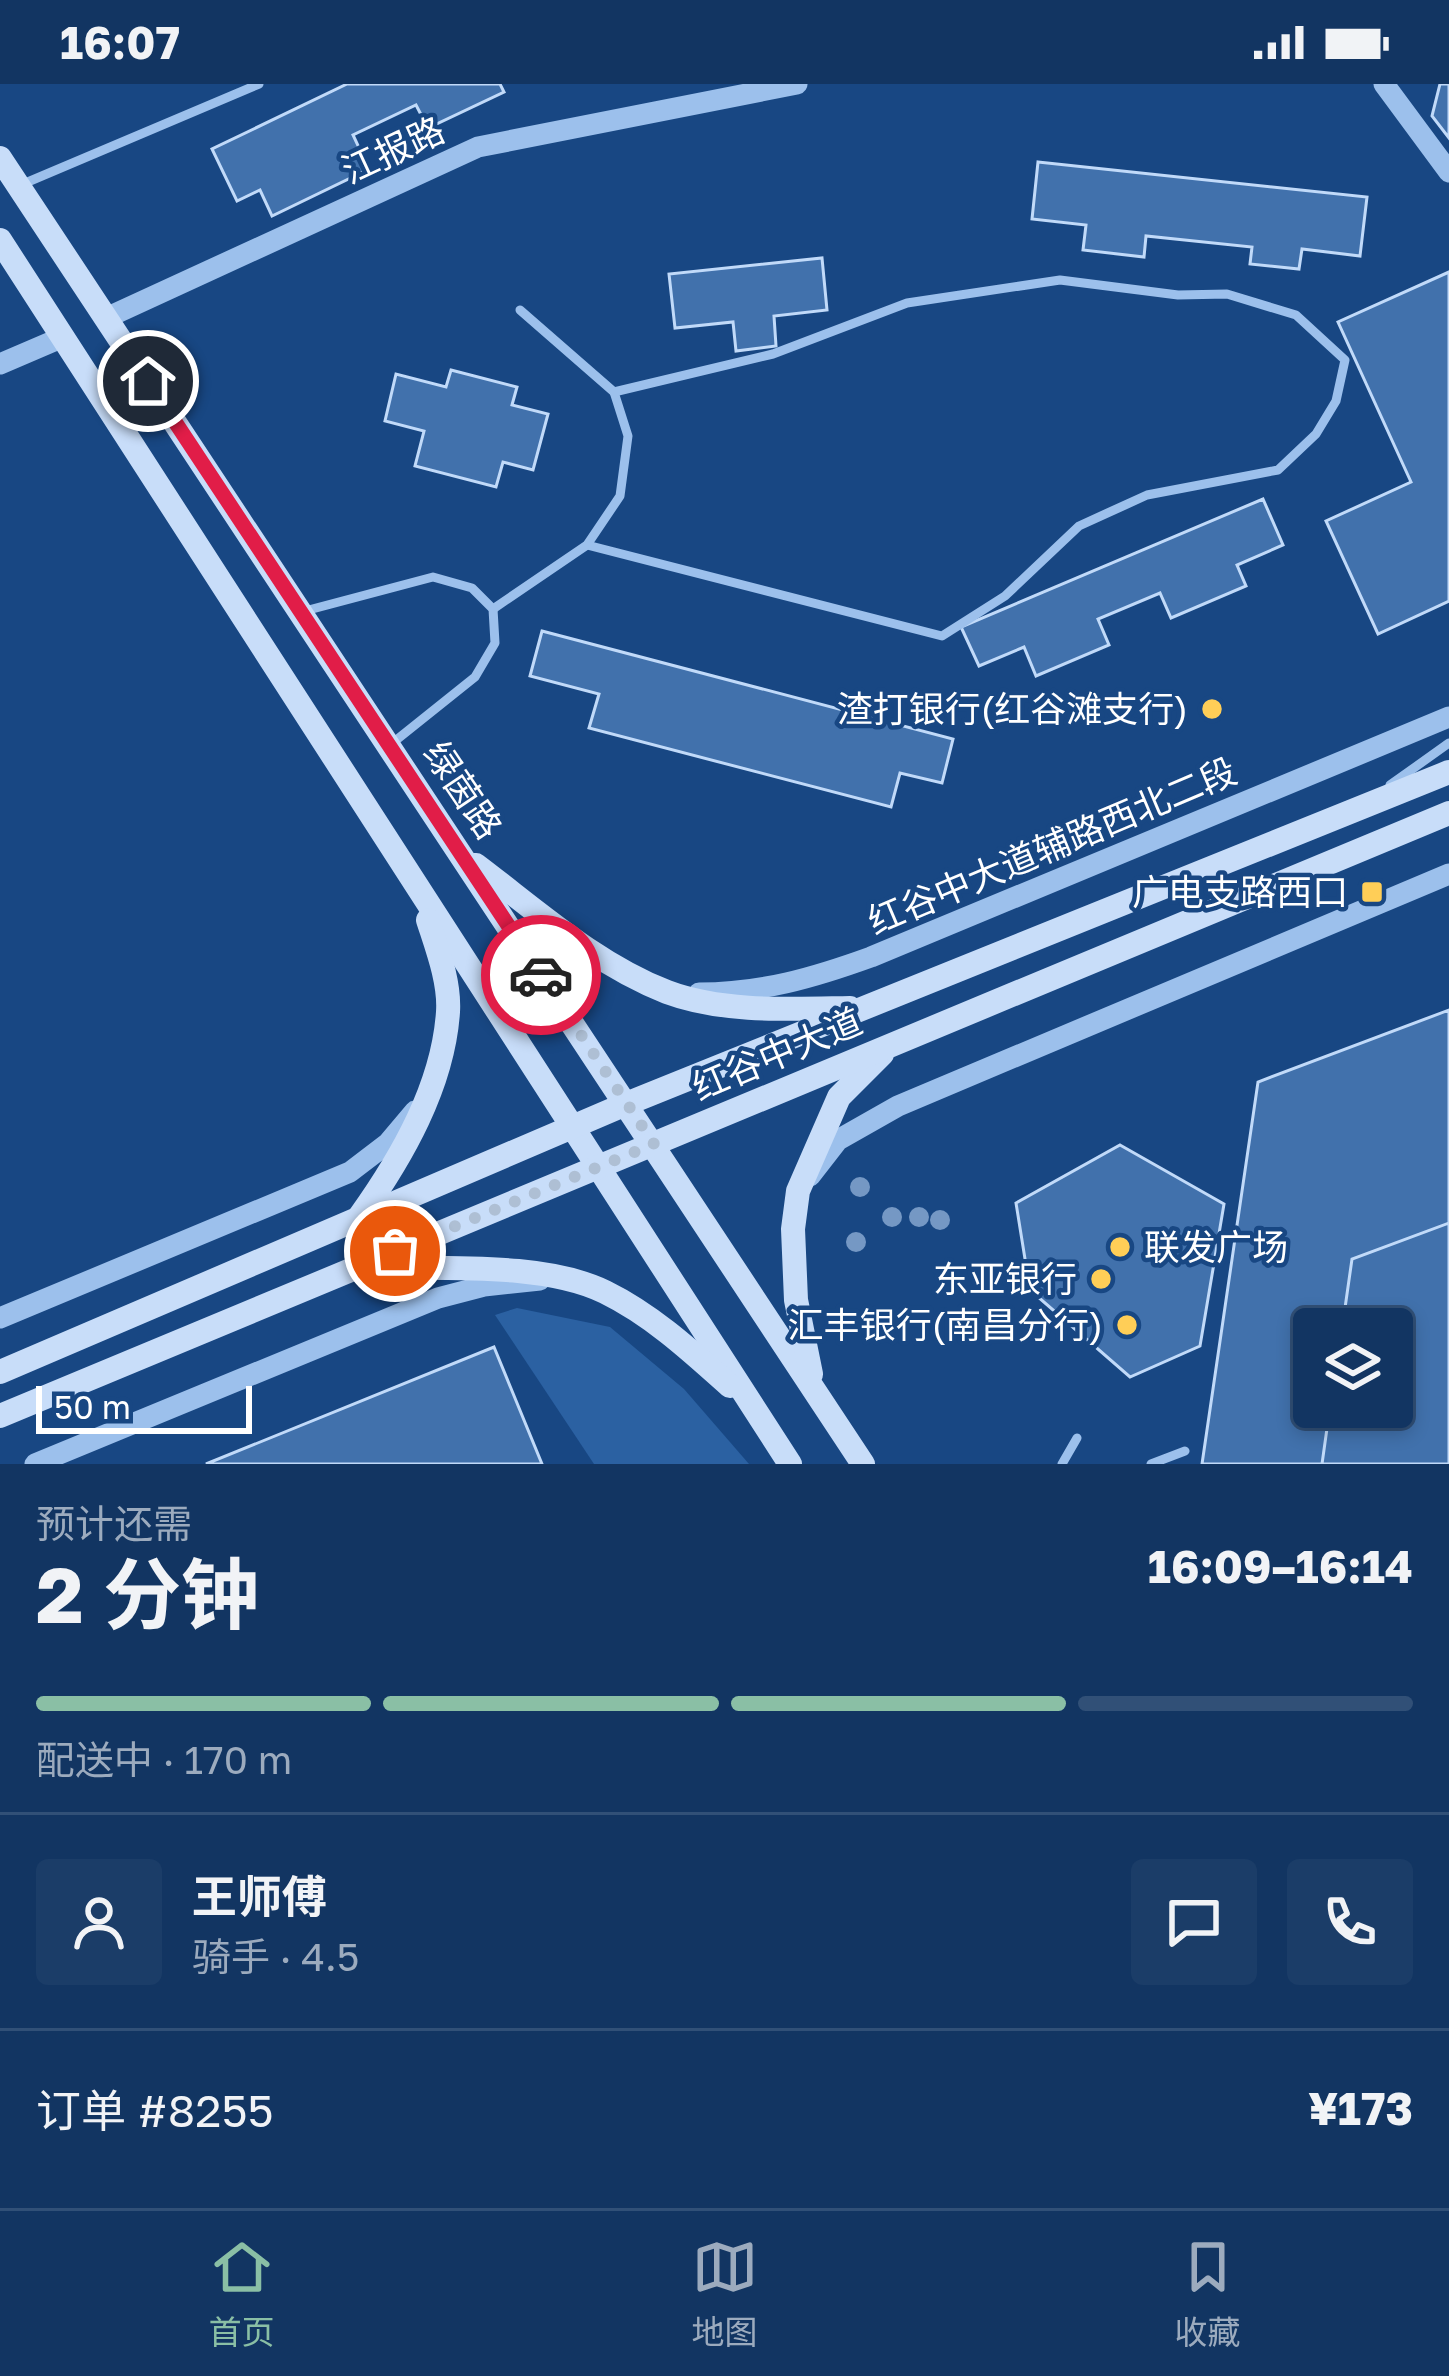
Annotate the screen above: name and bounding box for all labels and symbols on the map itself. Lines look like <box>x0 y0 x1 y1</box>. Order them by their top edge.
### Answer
street label: 江报路 <box>335 107 451 192</box>
pin <box>97 330 199 432</box>
place label: 渣打银行(红谷滩支行) <box>837 687 1188 730</box>
marker: 渣打银行(红谷滩支行) <box>1199 696 1225 722</box>
street label: 绿茵路 <box>415 733 511 847</box>
street label: 红谷中大道辅路西北二段 <box>861 748 1242 943</box>
place label: 广电支路西口 <box>1132 870 1348 913</box>
marker: 广电支路西口 <box>1359 879 1385 905</box>
courier <box>481 915 601 1035</box>
street label: 红谷中大道 <box>686 999 868 1108</box>
pin <box>344 1200 446 1302</box>
place label: 联发广场 <box>1144 1225 1288 1268</box>
marker: 联发广场 <box>1107 1234 1133 1260</box>
place label: 东亚银行 <box>933 1257 1077 1300</box>
marker: 东亚银行 <box>1088 1266 1114 1292</box>
place label: 汇丰银行(南昌分行) <box>788 1303 1103 1346</box>
marker: 汇丰银行(南昌分行) <box>1114 1312 1140 1338</box>
scale bar <box>36 1380 252 1433</box>

